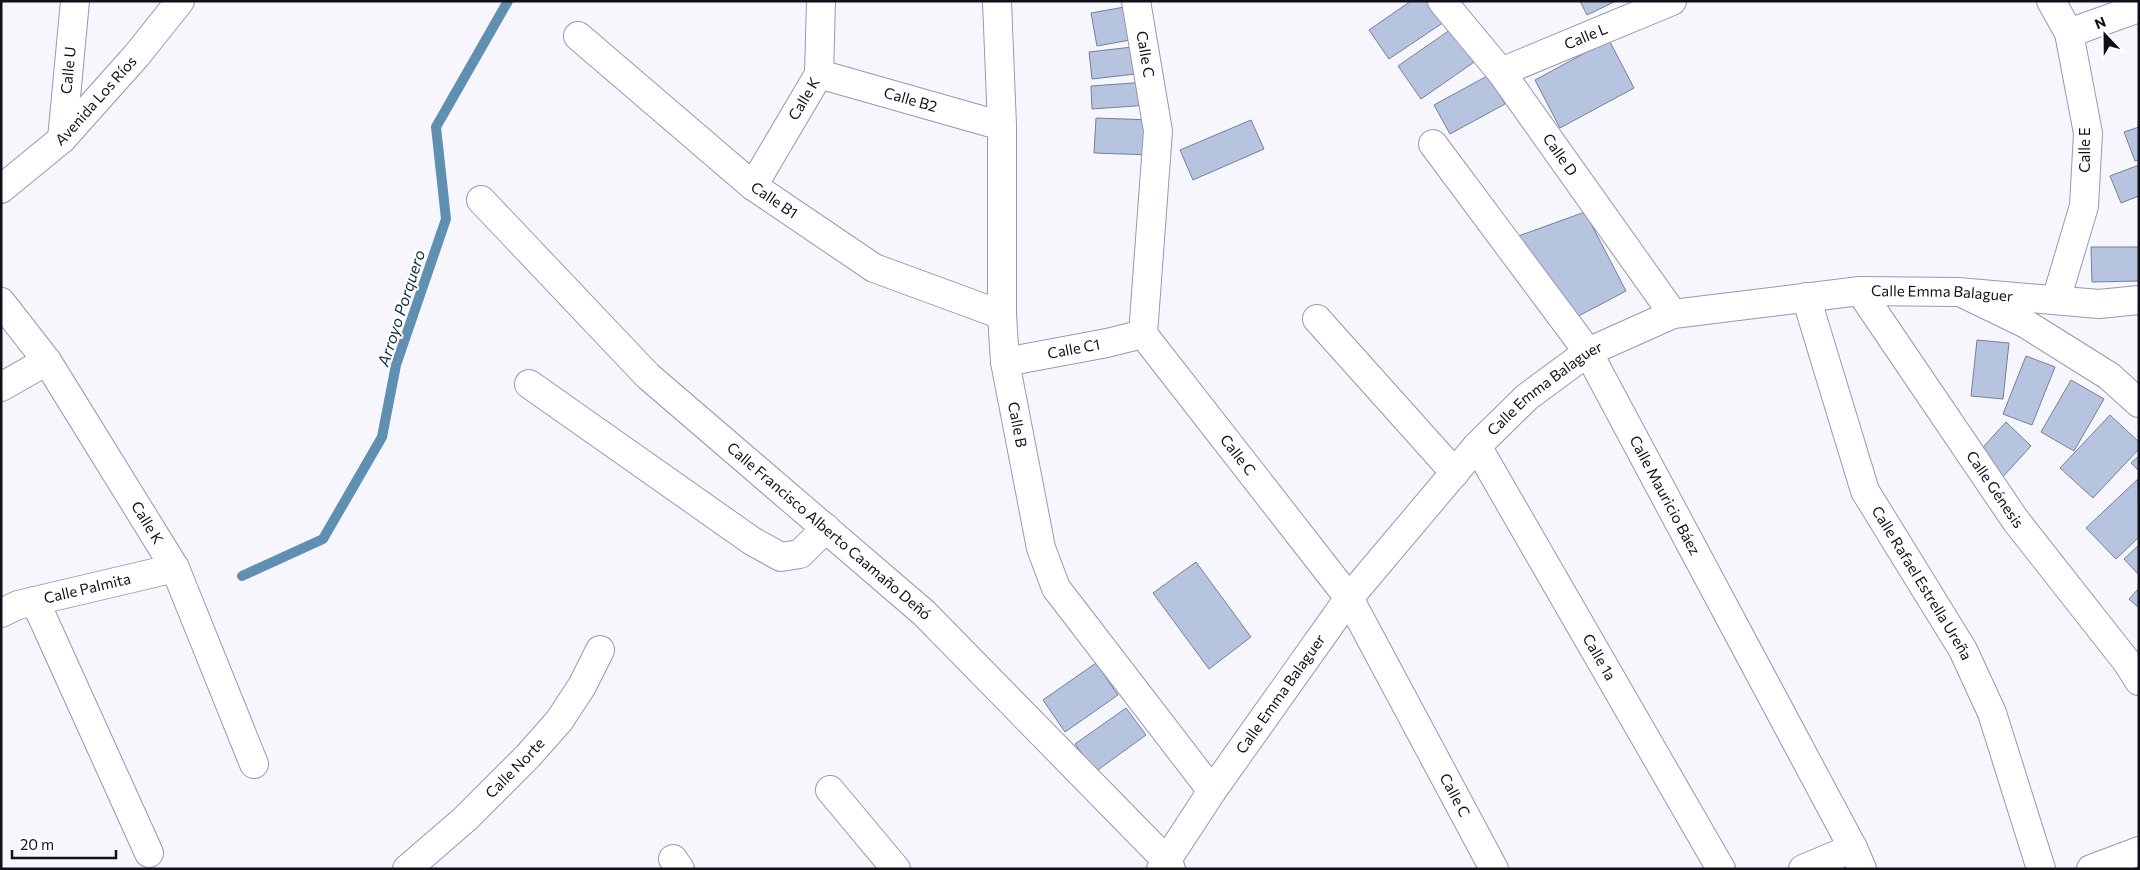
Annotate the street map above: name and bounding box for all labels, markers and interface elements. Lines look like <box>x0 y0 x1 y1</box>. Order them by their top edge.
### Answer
north arrow <box>2080 10 2130 60</box>
text: N <box>2092 13 2108 32</box>
street label: Calle L <box>1561 19 1610 53</box>
street label: Calle C <box>1133 29 1159 79</box>
street label: Calle U <box>56 46 79 95</box>
street label: Avenida Los Ríos <box>51 52 140 149</box>
street label: Calle K <box>784 74 823 123</box>
street label: Calle B2 <box>882 83 939 115</box>
street label: Calle E <box>2075 127 2093 173</box>
street label: Calle D <box>1540 130 1582 179</box>
street label: Calle B1 <box>748 177 802 222</box>
water label: Arroyo Porquero <box>372 247 428 369</box>
street label: Calle Emma Balaguer <box>1871 281 2014 305</box>
street label: Calle C1 <box>1046 334 1101 362</box>
street label: Calle Emma Balaguer <box>1483 337 1605 439</box>
street label: Calle B <box>1005 400 1031 449</box>
street label: Calle C <box>1217 430 1260 478</box>
street label: Calle Mauricio Báez <box>1626 432 1705 558</box>
street label: Calle Francisco Alberto Caamaño Deñó <box>724 438 936 623</box>
street label: Calle Génesis <box>1963 447 2028 531</box>
street label: Calle K <box>128 498 168 547</box>
street label: Calle Rafael Estrella Ureña <box>1868 502 1976 663</box>
street label: Calle Palmita <box>42 569 132 607</box>
street label: Calle Emma Balaguer <box>1231 630 1328 757</box>
street label: Calle 1a <box>1579 630 1620 683</box>
street label: Calle Norte <box>481 734 548 801</box>
street label: Calle C <box>1436 770 1474 820</box>
scale bar <box>12 828 116 860</box>
text: 20 m <box>20 835 54 853</box>

